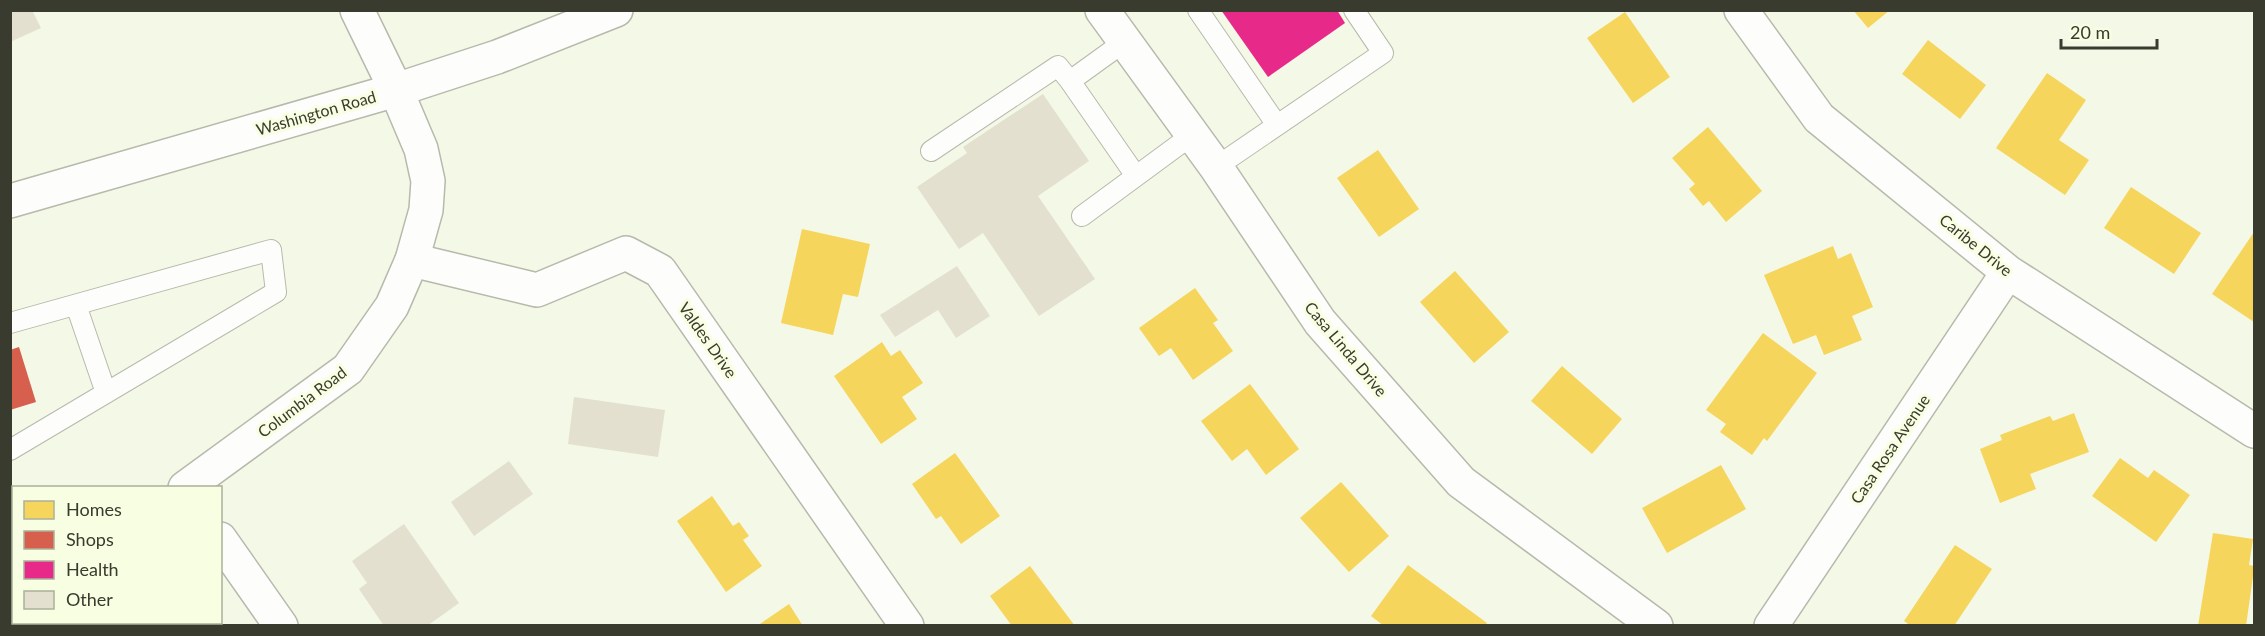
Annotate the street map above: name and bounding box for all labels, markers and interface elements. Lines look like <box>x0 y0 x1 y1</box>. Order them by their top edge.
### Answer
scale bar <box>2061 12 2157 50</box>
text: 20 m <box>2070 21 2110 43</box>
street label: Washington Road <box>254 86 378 139</box>
street label: Caribe Drive <box>1936 210 2016 280</box>
street label: Casa Linda Drive <box>1301 297 1392 400</box>
street label: Valdes Drive <box>675 298 741 381</box>
street label: Columbia Road <box>254 362 350 441</box>
street label: Casa Rosa Avenue <box>1846 391 1933 507</box>
legend <box>12 486 222 624</box>
text: Homes <box>66 498 122 520</box>
text: Shops <box>66 528 114 550</box>
text: Health <box>66 558 119 580</box>
text: Other <box>66 588 113 610</box>

